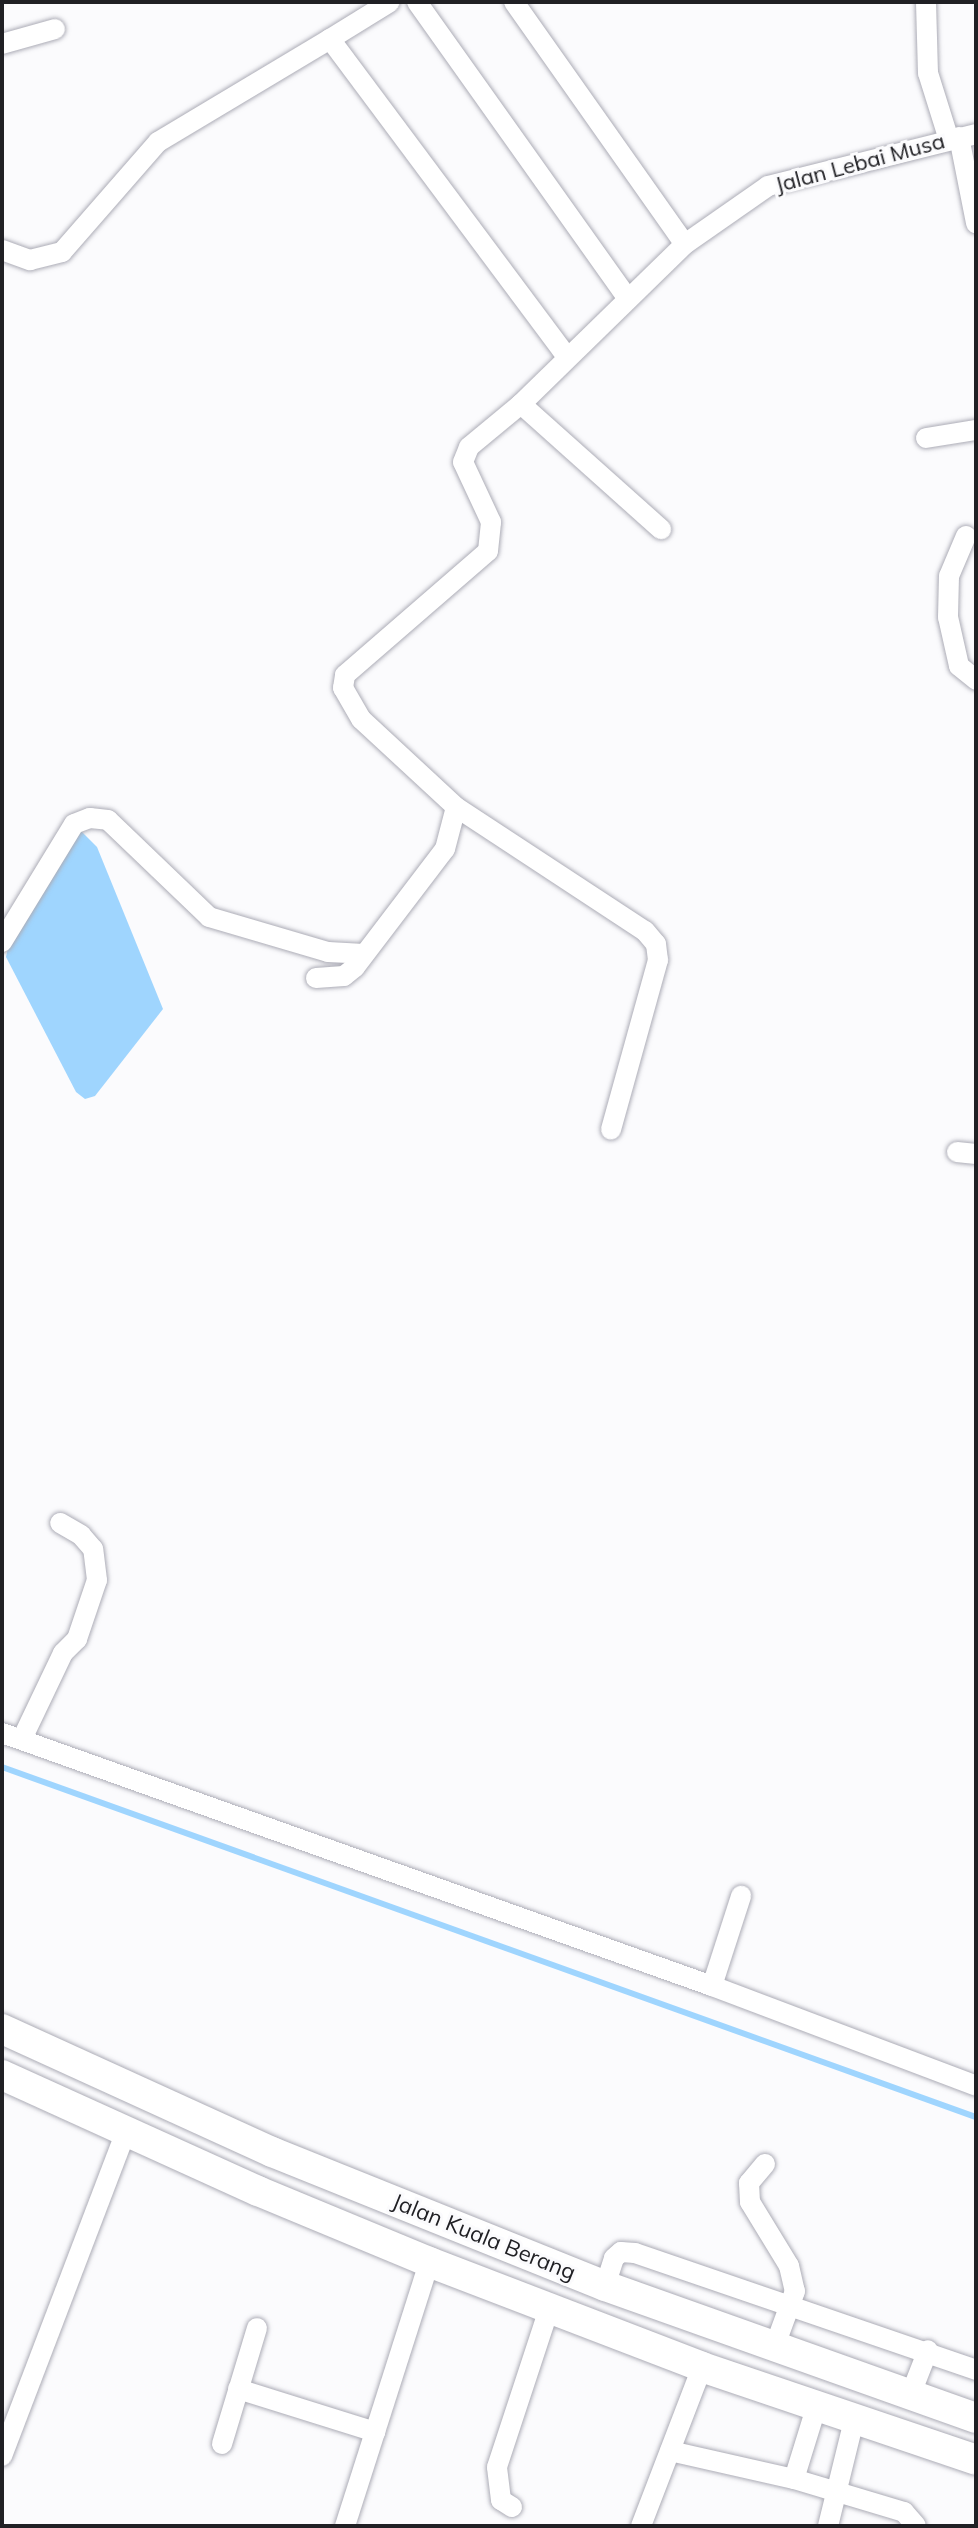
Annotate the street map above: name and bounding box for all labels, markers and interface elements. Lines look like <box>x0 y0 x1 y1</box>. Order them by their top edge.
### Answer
street label: Jalan Lebai Musa <box>772 128 948 198</box>
street label: Jalan Kuala Berang <box>388 2188 580 2286</box>

